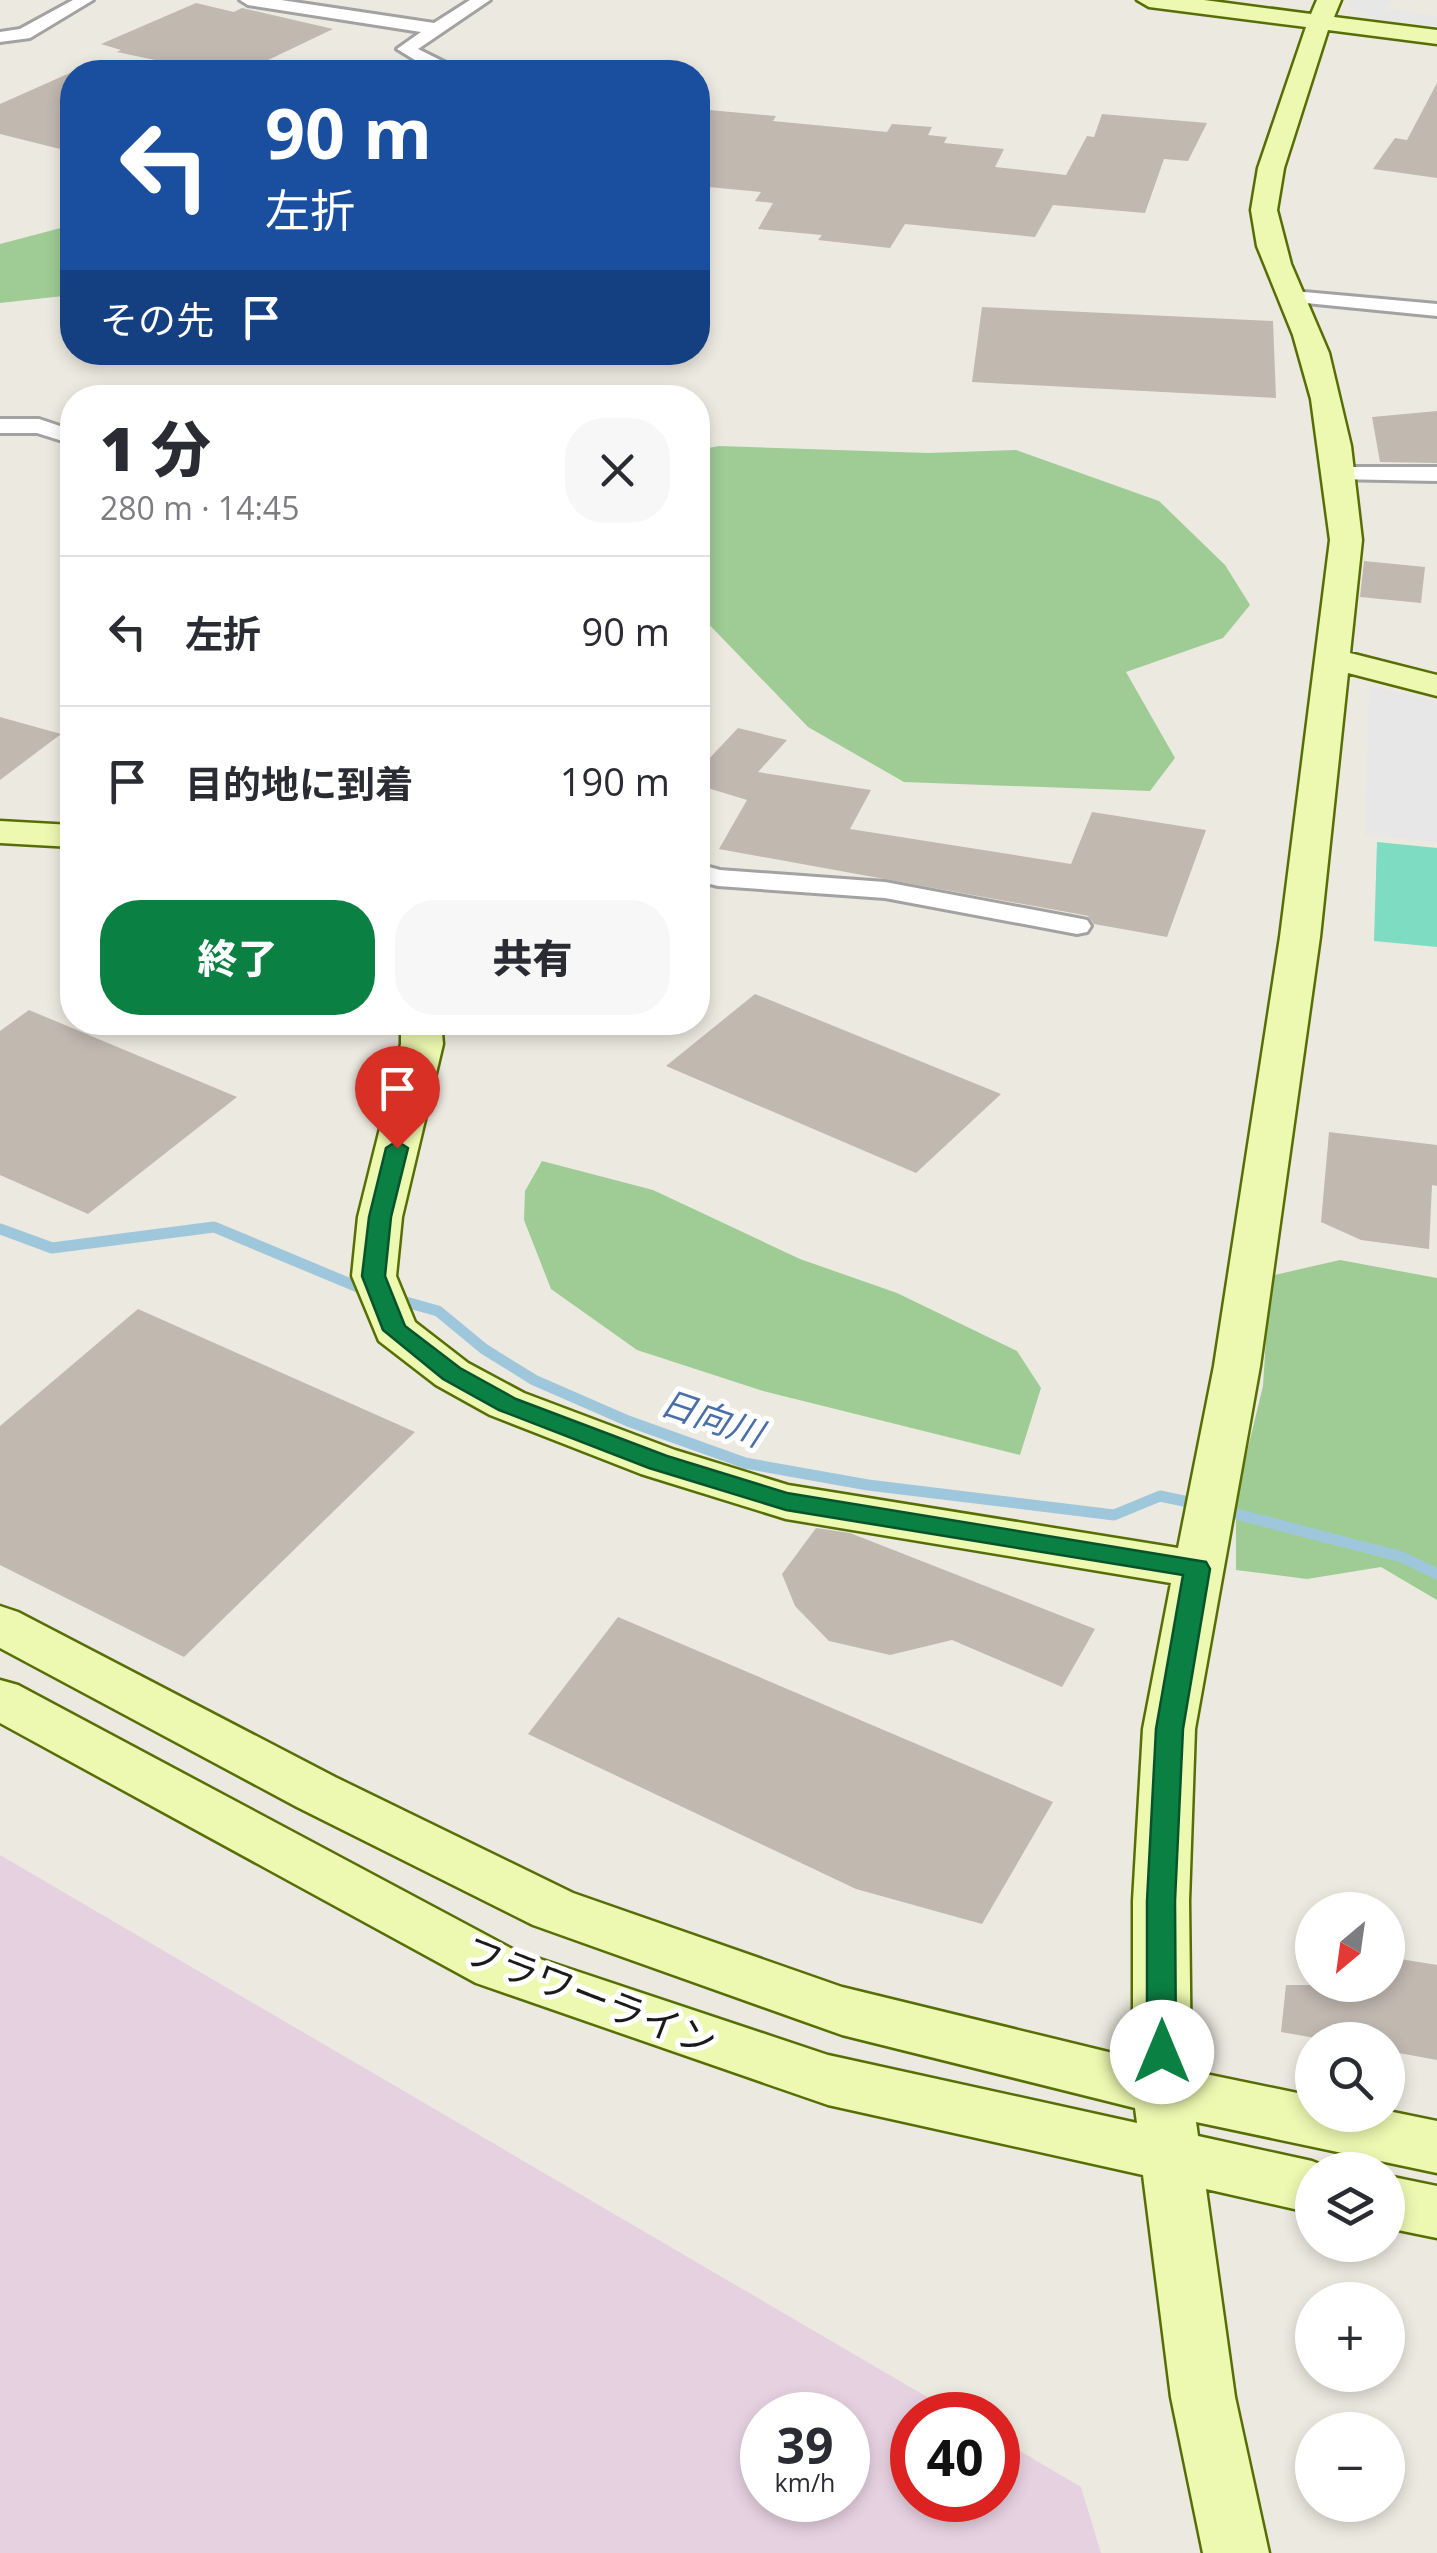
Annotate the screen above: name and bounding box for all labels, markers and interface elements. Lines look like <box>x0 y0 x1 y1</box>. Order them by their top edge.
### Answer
text: 90 m <box>265 84 432 180</box>
icon: left <box>100 100 230 230</box>
text: 左折 <box>265 179 355 240</box>
icon: arrive <box>234 290 289 345</box>
text: その先 <box>100 293 214 345</box>
text: 1 分 <box>100 407 211 489</box>
button: close <box>565 418 670 523</box>
text: 280 m · 14:45 <box>100 486 299 529</box>
icon: left <box>100 604 155 659</box>
text: 90 m <box>581 605 670 657</box>
text: 左折 <box>185 607 261 659</box>
icon: arrive <box>100 754 155 809</box>
text: 190 m <box>560 755 670 807</box>
text: 目的地に到着 <box>185 757 413 809</box>
button: 終了 <box>100 900 375 1015</box>
button: 共有 <box>395 900 670 1015</box>
pin <box>355 1046 440 1149</box>
icon: arrive <box>370 1061 425 1116</box>
water label: 日向川 <box>655 1378 773 1458</box>
north arrow <box>1295 1892 1405 2002</box>
map controls <box>1295 1892 1405 2522</box>
street label: フラワーライン <box>458 1923 724 2067</box>
position arrow <box>1110 2000 1214 2104</box>
button: search <box>1295 2022 1405 2132</box>
button: layers <box>1295 2152 1405 2262</box>
button: + <box>1295 2282 1405 2392</box>
speed limit sign: 40 <box>890 2392 1020 2522</box>
text: 39 <box>776 2411 834 2479</box>
button: − <box>1295 2412 1405 2522</box>
text: km/h <box>775 2465 835 2499</box>

